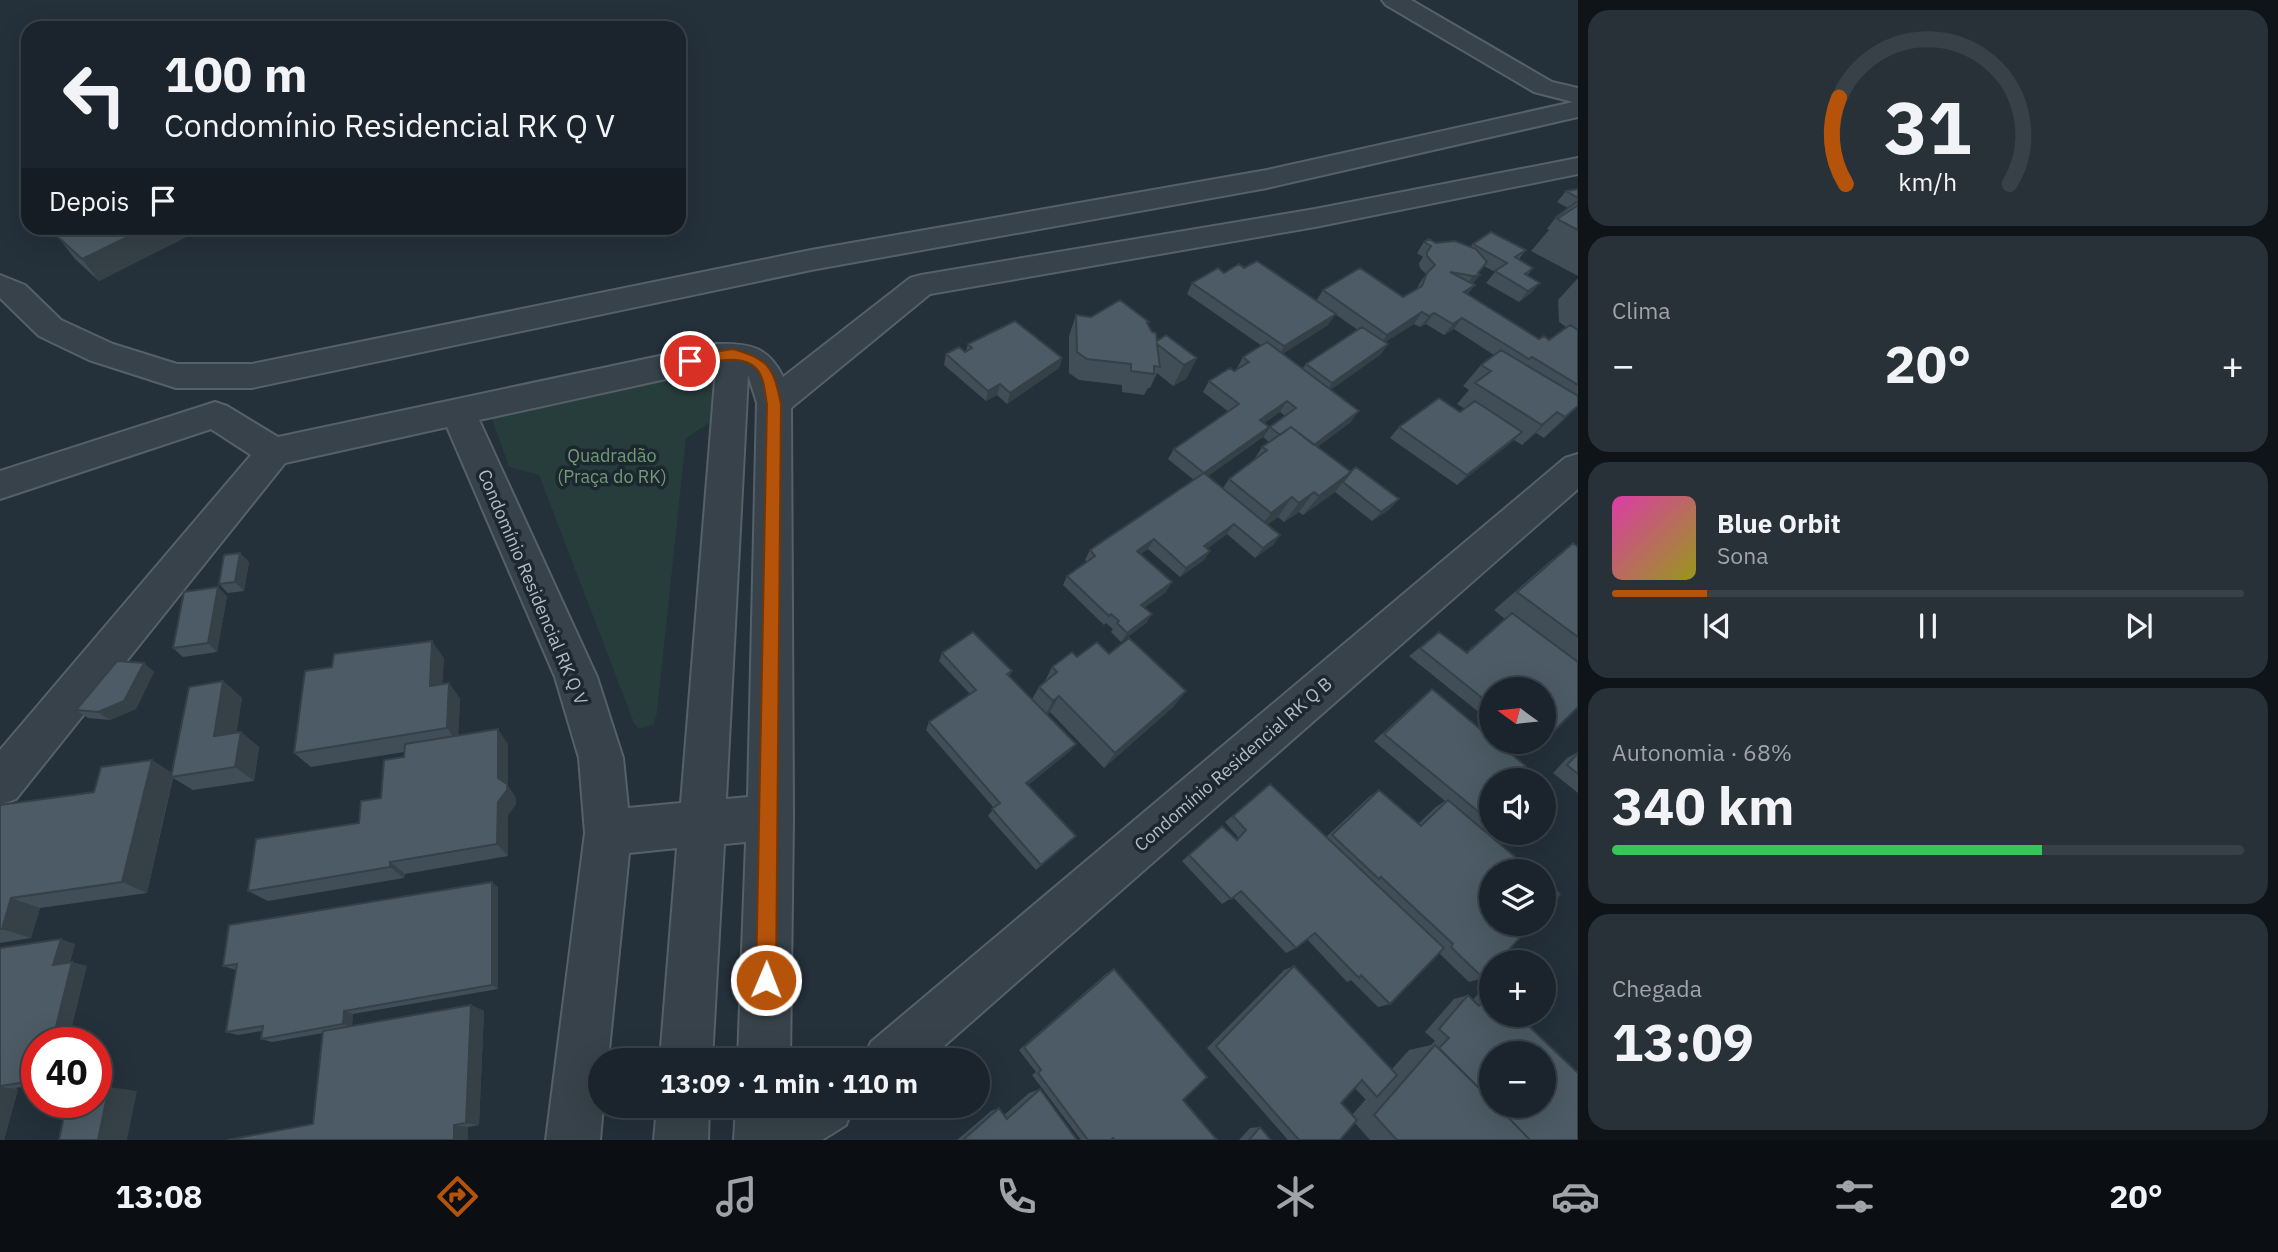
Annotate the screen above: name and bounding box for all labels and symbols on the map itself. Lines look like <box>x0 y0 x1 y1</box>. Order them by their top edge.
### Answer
pin <box>660 331 720 391</box>
park label: Quadradão (Praça do RK) <box>557 444 667 488</box>
street label: Condomínio Residencial RK Q V <box>473 466 593 708</box>
street label: Condomínio Residencial RK Q B <box>1129 672 1337 856</box>
north arrow <box>1479 677 1556 754</box>
position arrow <box>729 943 803 1017</box>
speed limit sign: 40 <box>21 1027 112 1118</box>

